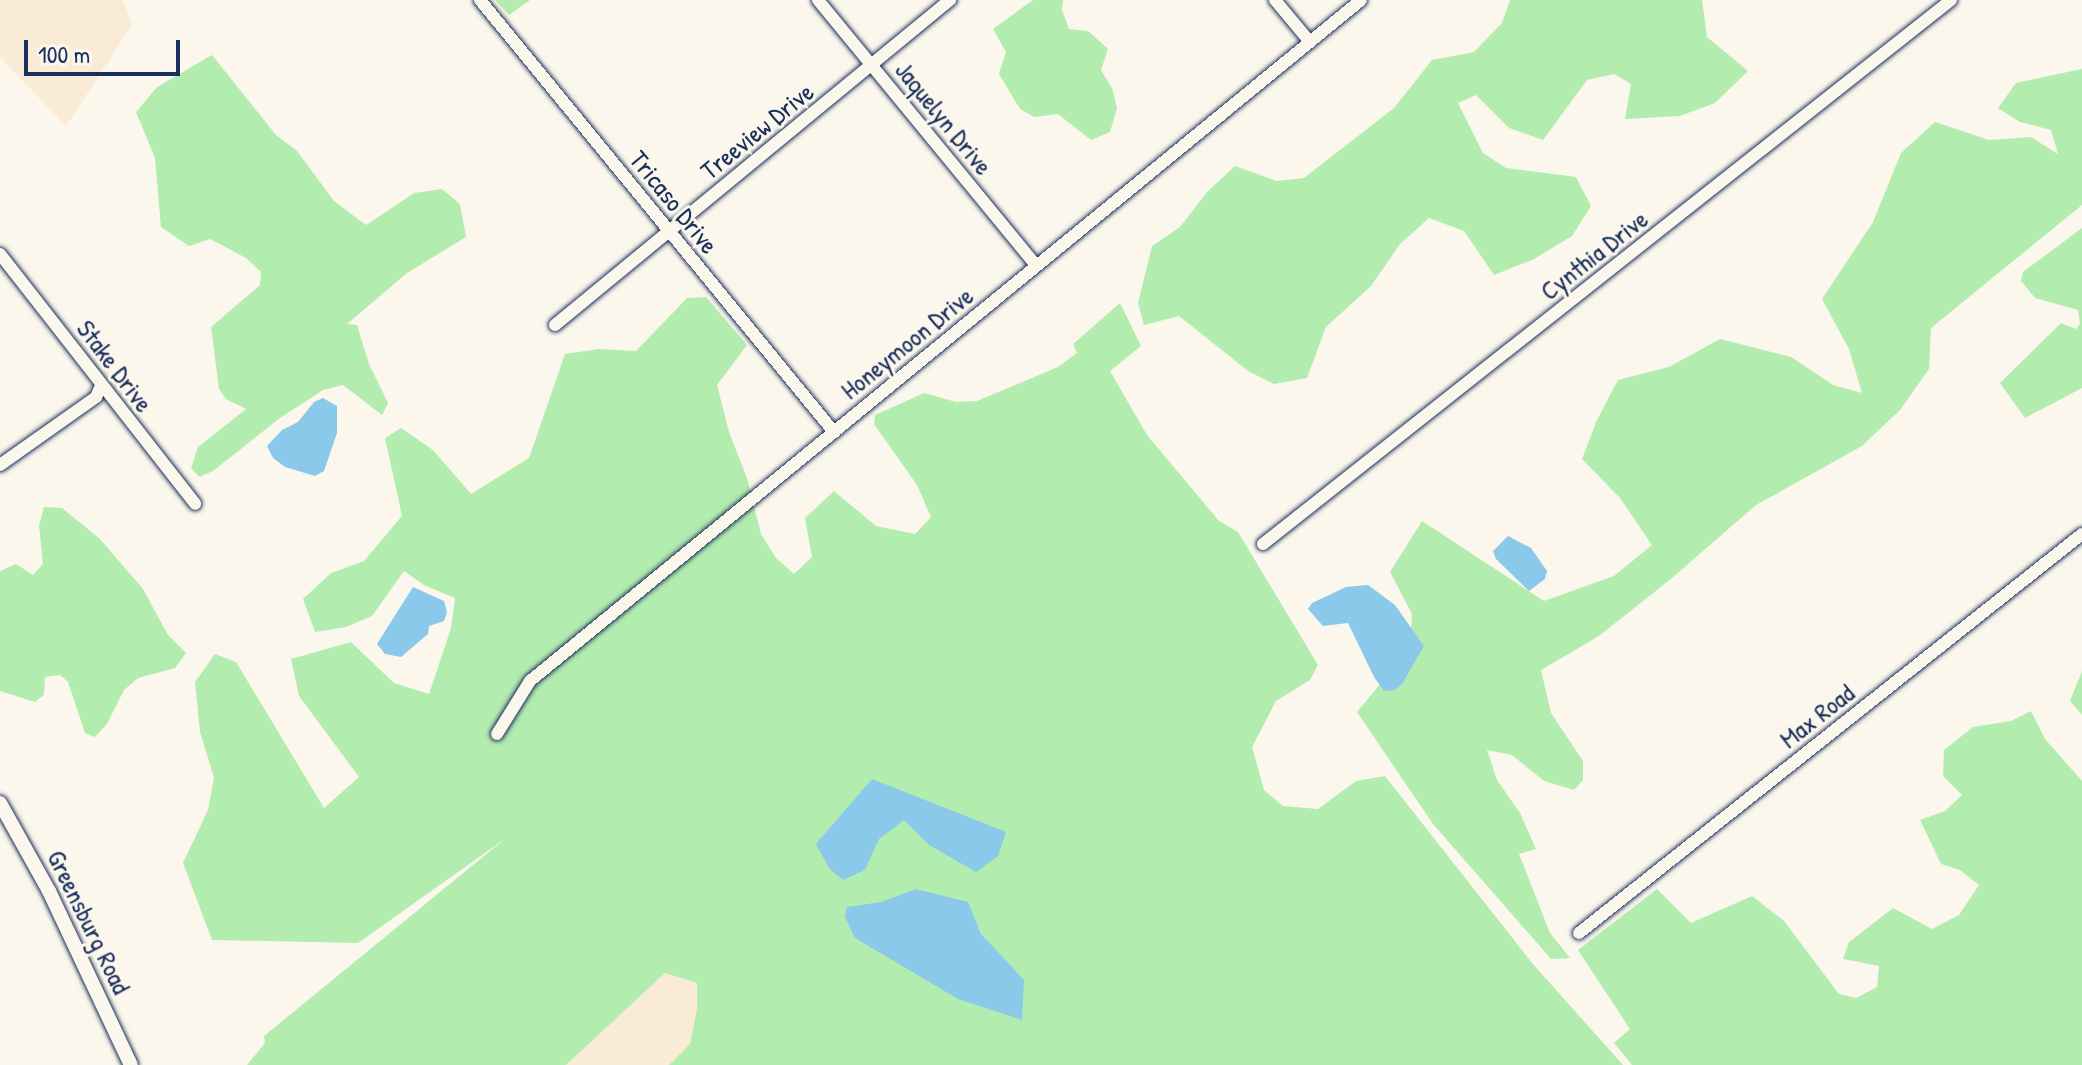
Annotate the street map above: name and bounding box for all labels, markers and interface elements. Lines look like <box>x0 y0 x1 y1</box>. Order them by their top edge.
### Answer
scale bar <box>28 24 184 74</box>
text: 100 m <box>38 38 90 70</box>
street label: Jaquelyn Drive <box>889 55 999 181</box>
street label: Treeview Drive <box>694 76 820 186</box>
street label: Tricaso Drive <box>623 144 725 260</box>
street label: Cynthia Drive <box>1534 203 1654 307</box>
street label: Honeymoon Drive <box>835 280 979 406</box>
street label: Stake Drive <box>70 314 160 418</box>
street label: Max Road <box>1774 677 1860 755</box>
street label: Greensburg Road <box>41 845 137 999</box>

